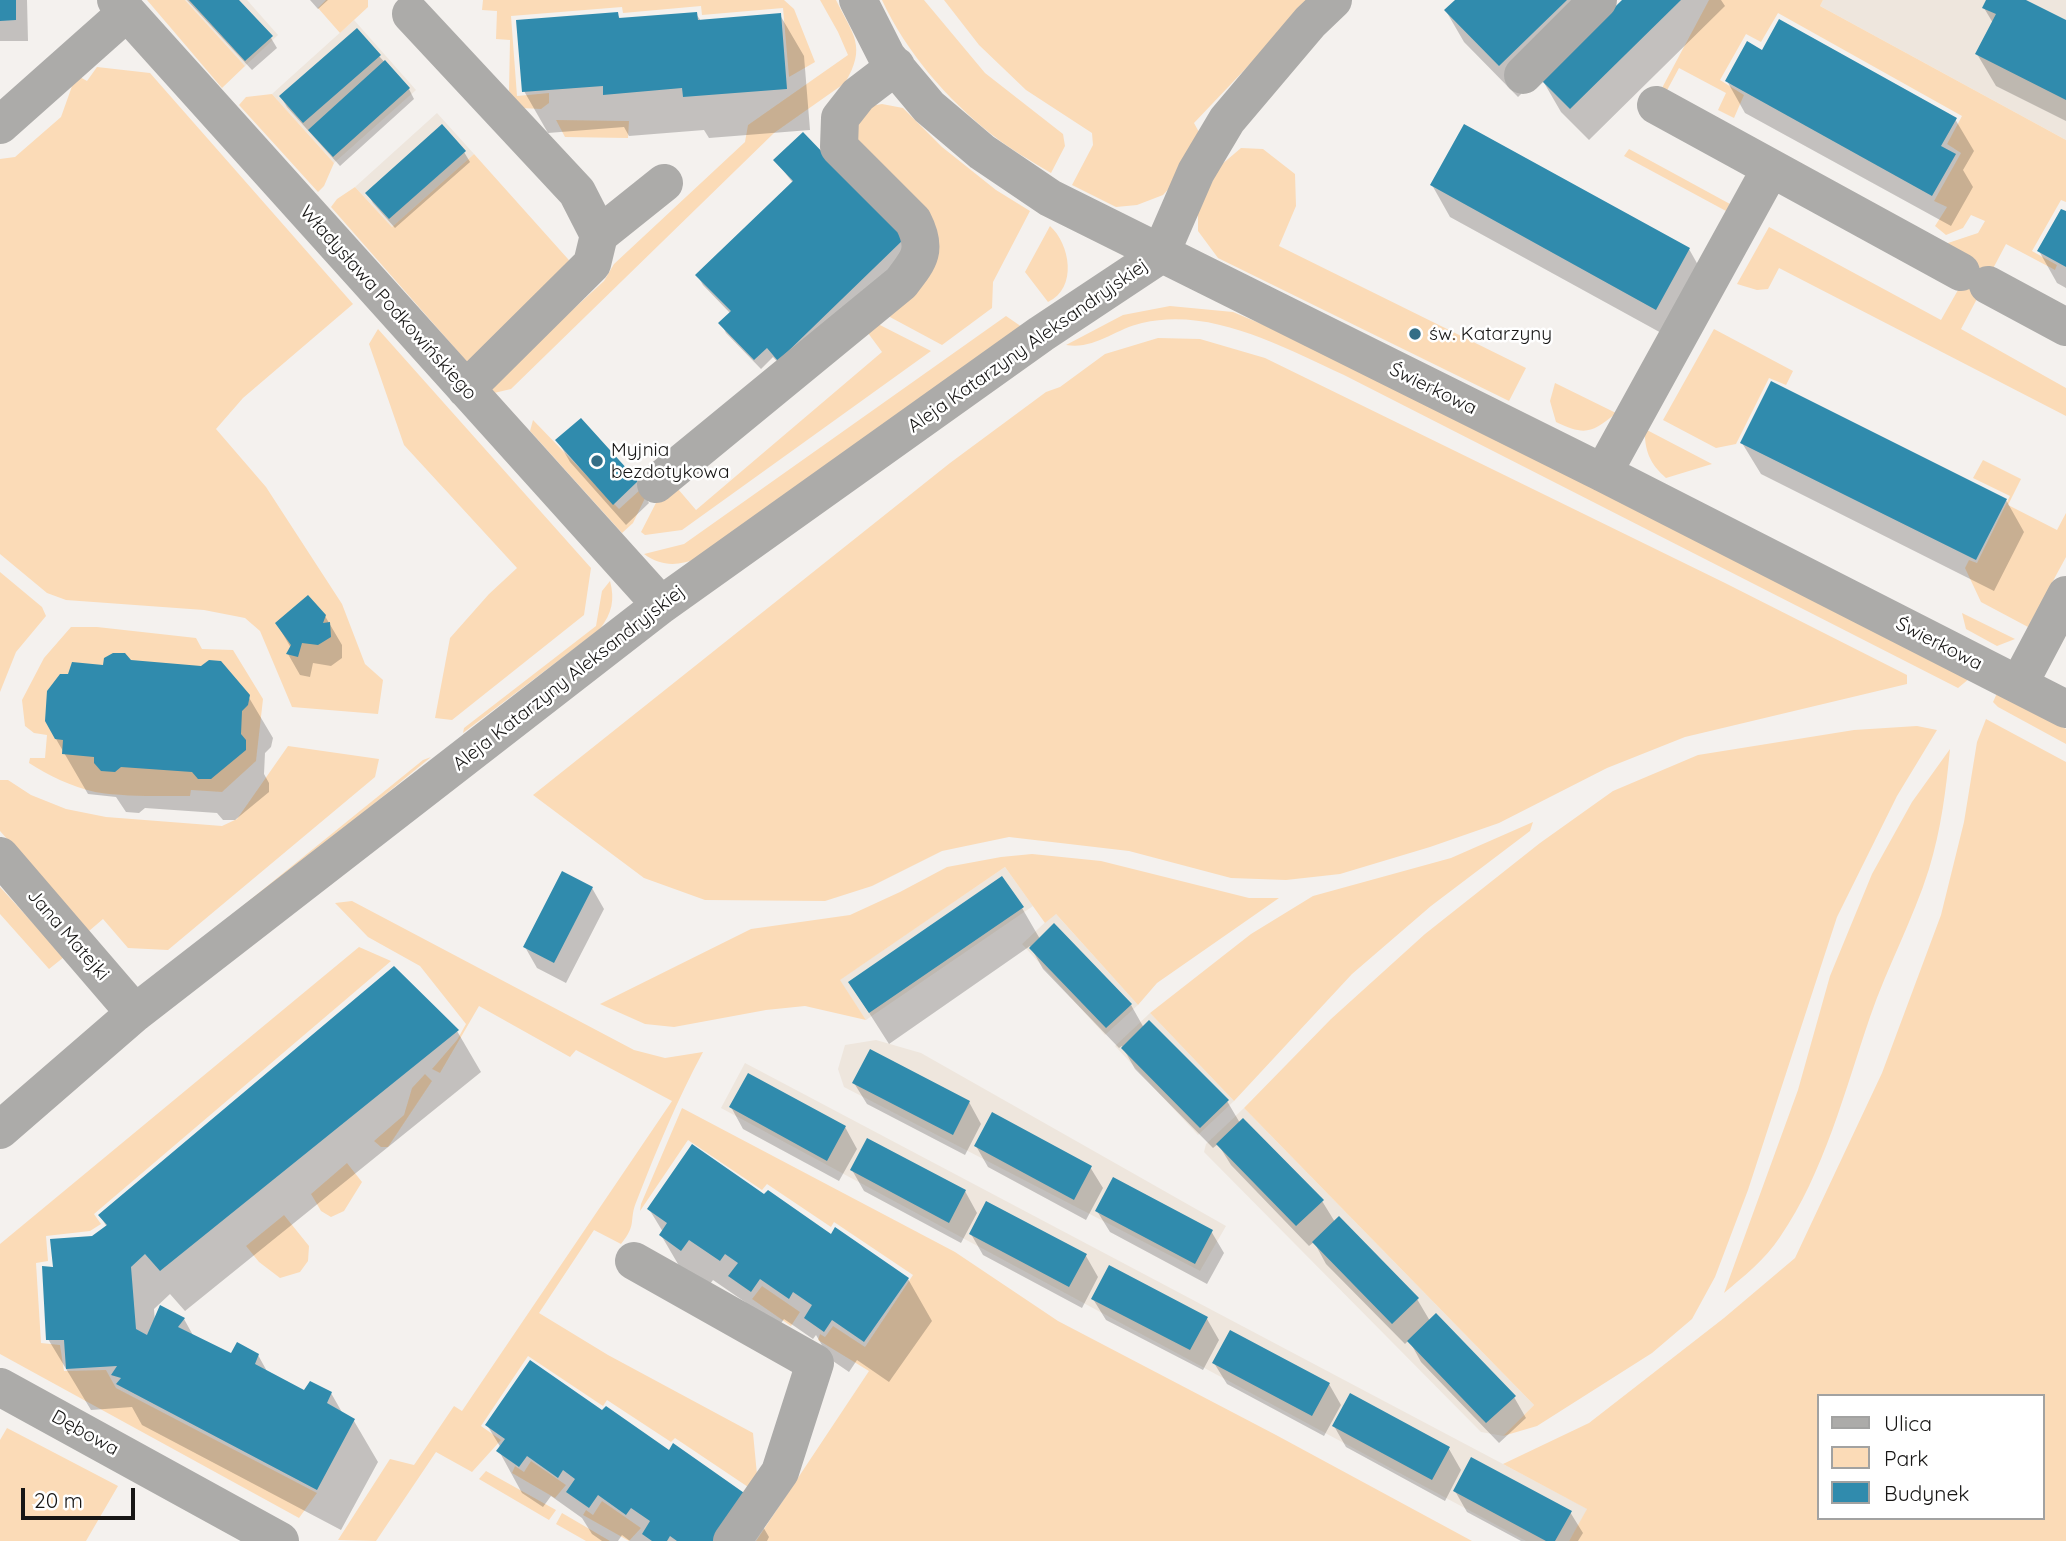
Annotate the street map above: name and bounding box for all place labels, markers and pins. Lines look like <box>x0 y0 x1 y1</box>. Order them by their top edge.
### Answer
place label: św. Katarzyny <box>1429 323 1552 345</box>
marker: św. Katarzyny <box>1407 326 1423 342</box>
place label: Myjnia bezdotykowa <box>611 439 729 483</box>
marker: Myjnia bezdotykowa <box>589 453 605 469</box>

